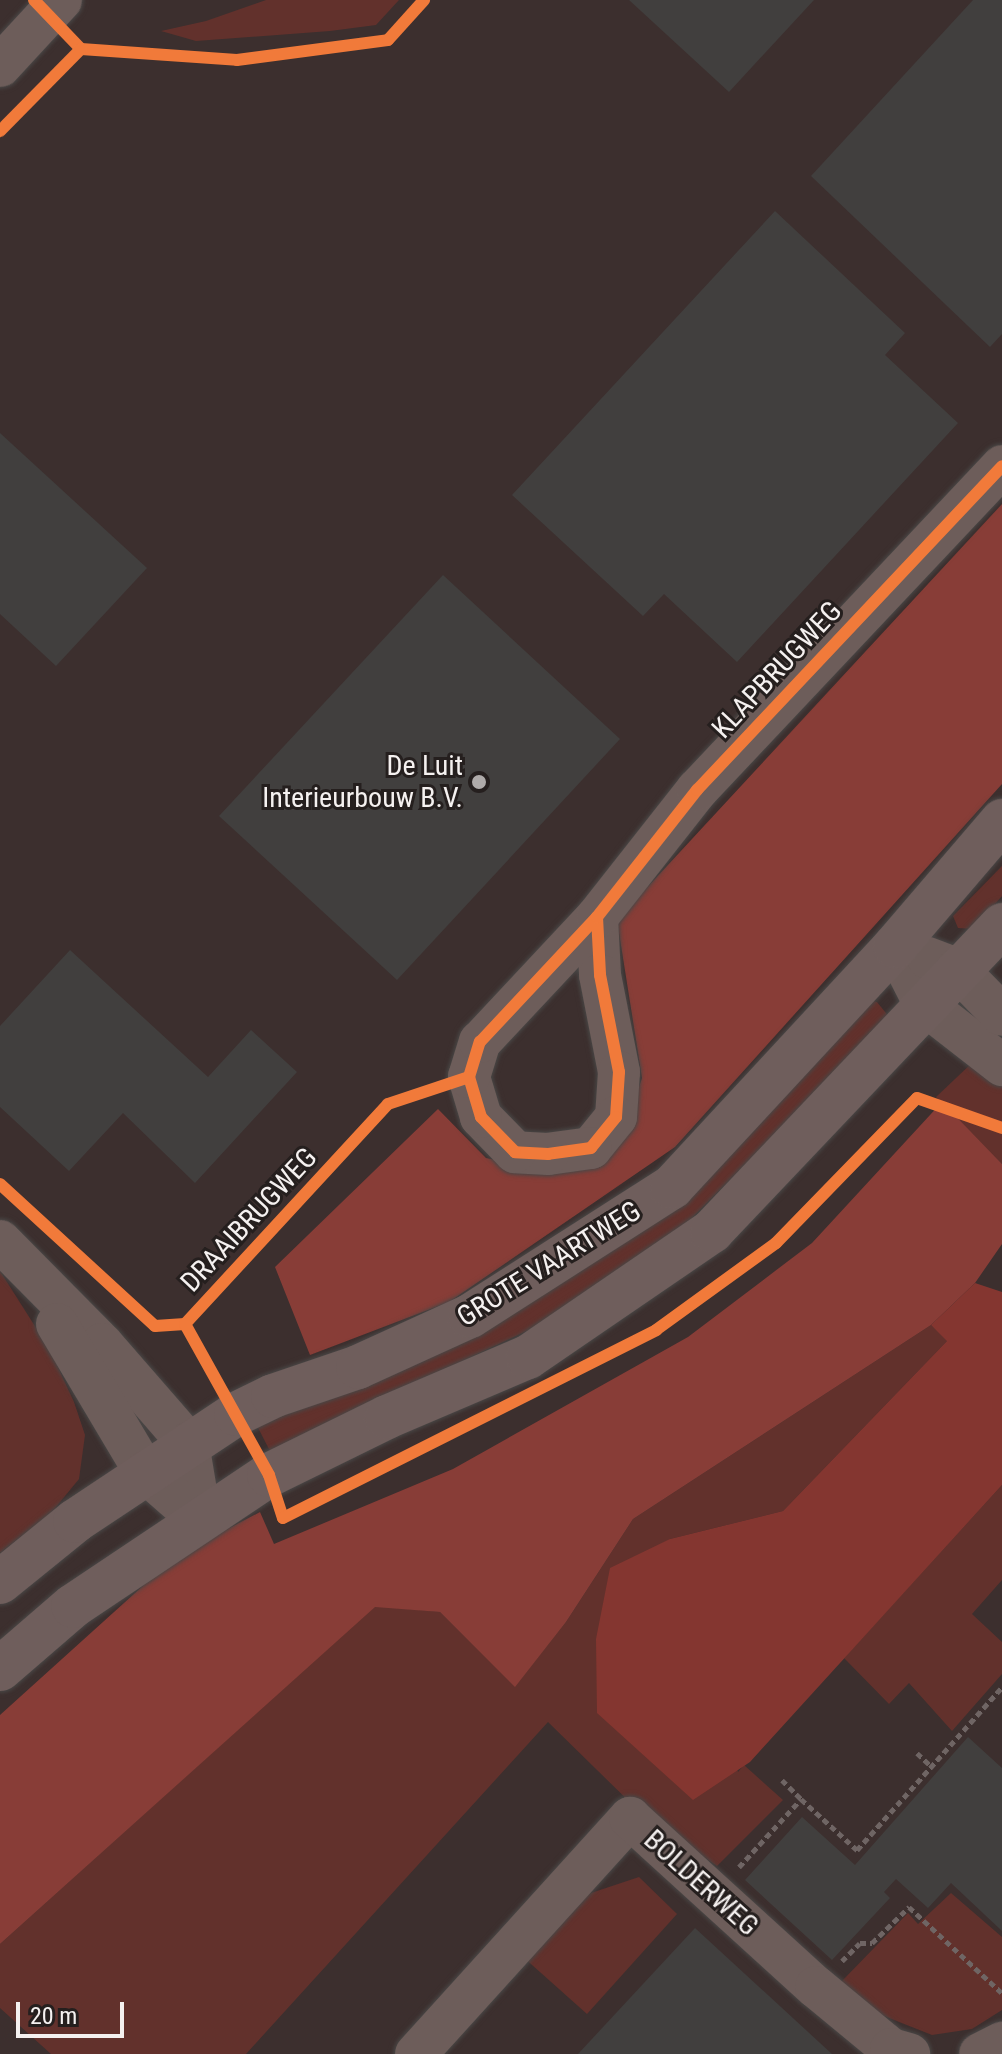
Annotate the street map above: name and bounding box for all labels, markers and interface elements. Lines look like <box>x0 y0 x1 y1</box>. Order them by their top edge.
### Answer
street label: KLAPBRUGWEG <box>705 595 849 745</box>
place label: De Luit Interieurbouw B.V. <box>262 749 463 815</box>
marker: De Luit Interieurbouw B.V. <box>470 773 488 791</box>
street label: DRAAIBRUGWEG <box>174 1141 324 1299</box>
street label: GROTE VAARTWEG <box>451 1194 647 1334</box>
street label: BOLDERWEG <box>637 1823 765 1943</box>
scale bar <box>20 1986 128 2036</box>
text: 20 m <box>30 2002 77 2030</box>

